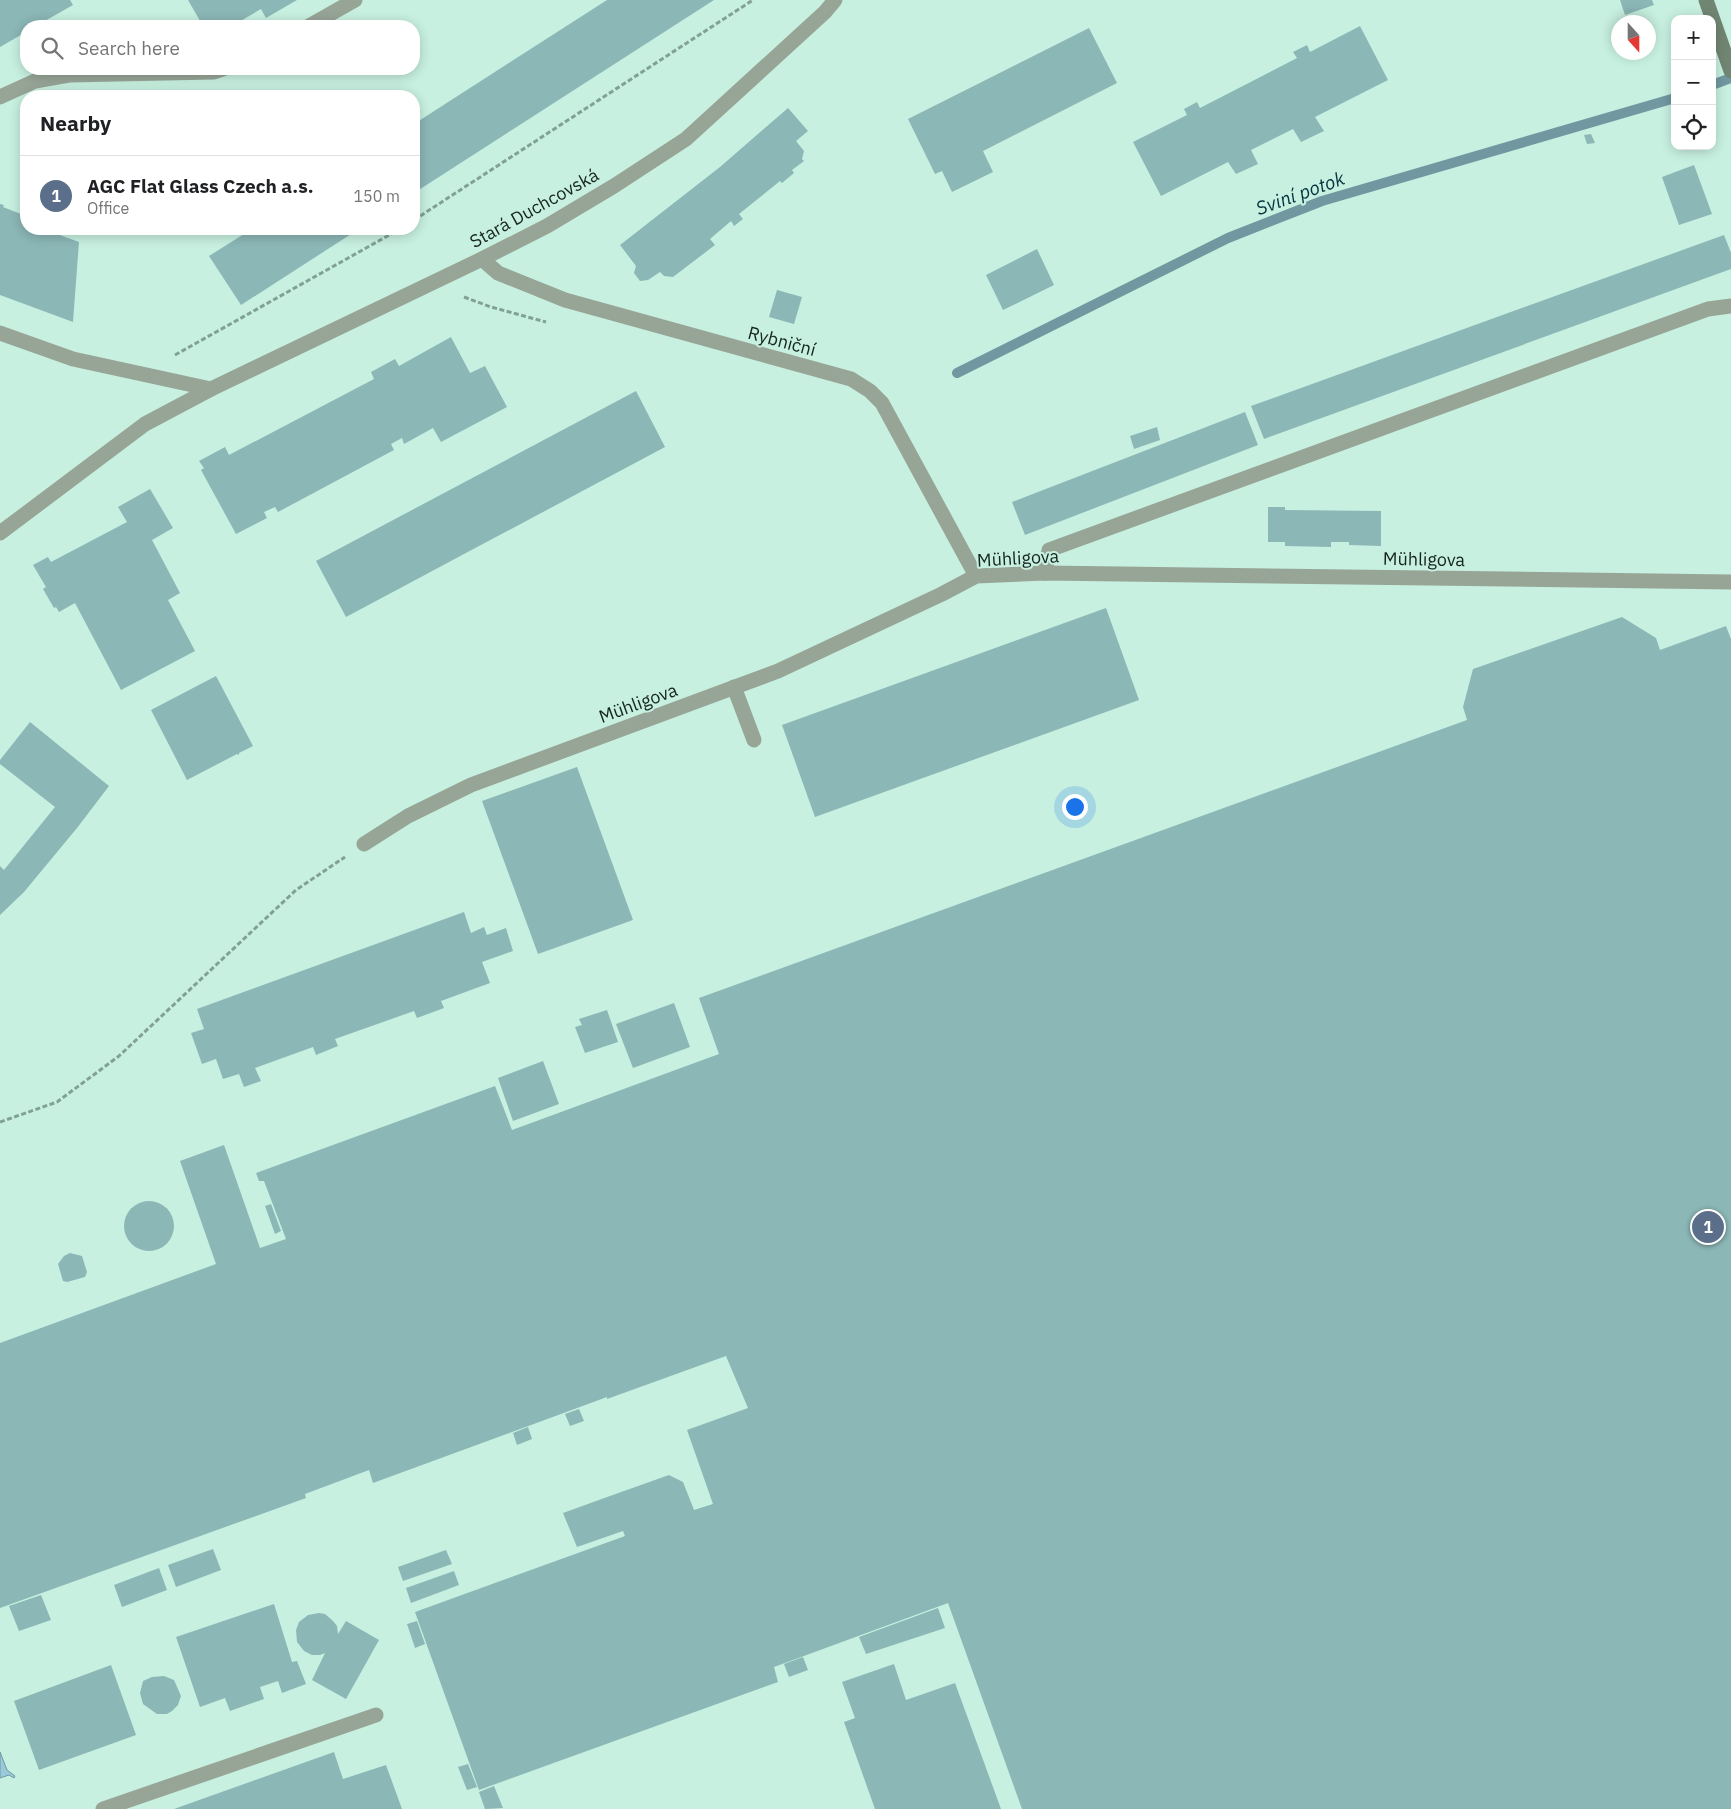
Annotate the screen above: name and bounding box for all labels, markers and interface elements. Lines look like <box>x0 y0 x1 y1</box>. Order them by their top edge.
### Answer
north arrow <box>1611 15 1656 60</box>
map controls <box>1671 15 1716 150</box>
button: + <box>1671 15 1716 60</box>
search box <box>20 20 420 75</box>
icon: search <box>38 34 66 62</box>
text: Search here <box>78 36 180 60</box>
button: − <box>1671 60 1716 105</box>
button: locate <box>1671 105 1716 150</box>
text: Nearby <box>40 109 111 137</box>
street label: Stará Duchcovská <box>466 163 603 253</box>
water label: Sviní potok <box>1252 165 1349 220</box>
text: AGC Flat Glass Czech a.s. <box>87 174 314 198</box>
text: 1 <box>51 186 61 206</box>
text: 150 m <box>353 186 400 206</box>
text: Office <box>87 198 129 218</box>
street label: Rybniční <box>746 321 819 361</box>
street label: Mühligova <box>976 544 1060 572</box>
street label: Mühligova <box>1383 547 1466 571</box>
street label: Mühligova <box>595 678 681 728</box>
your location <box>1062 794 1088 820</box>
pin: 1 <box>1692 1208 1724 1246</box>

